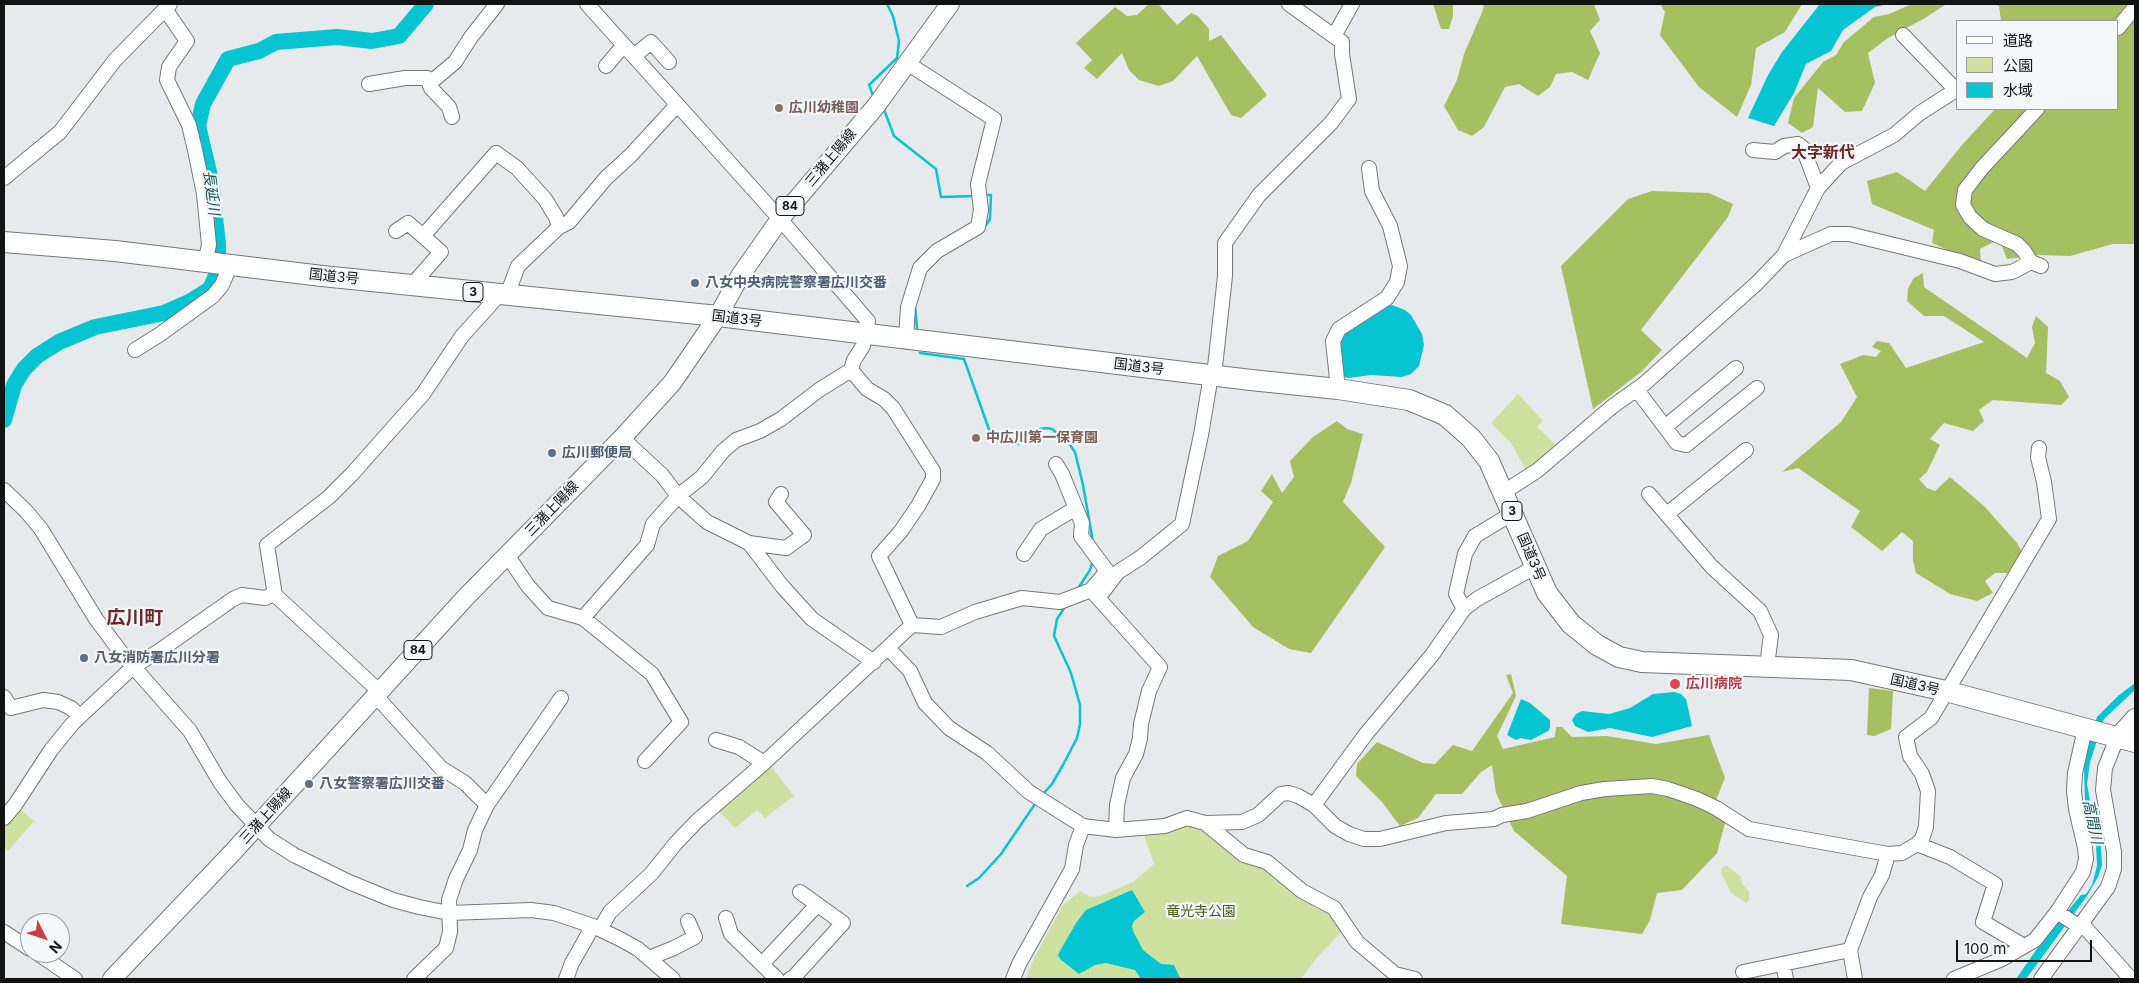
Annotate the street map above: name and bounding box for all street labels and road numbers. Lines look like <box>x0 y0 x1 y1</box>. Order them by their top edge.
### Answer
street label: 三潴上陽線 <box>802 126 860 190</box>
road number: 84 <box>776 197 804 216</box>
street label: 国道3号 <box>308 266 360 288</box>
road number: 3 <box>463 282 483 302</box>
street label: 国道3号 <box>711 308 763 330</box>
street label: 国道3号 <box>1113 356 1165 378</box>
street label: 三潴上陽線 <box>522 478 582 540</box>
road number: 3 <box>1502 502 1522 520</box>
street label: 国道3号 <box>1513 530 1549 584</box>
road number: 84 <box>404 640 432 660</box>
street label: 国道3号 <box>1888 671 1942 699</box>
street label: 三潴上陽線 <box>236 784 296 848</box>

